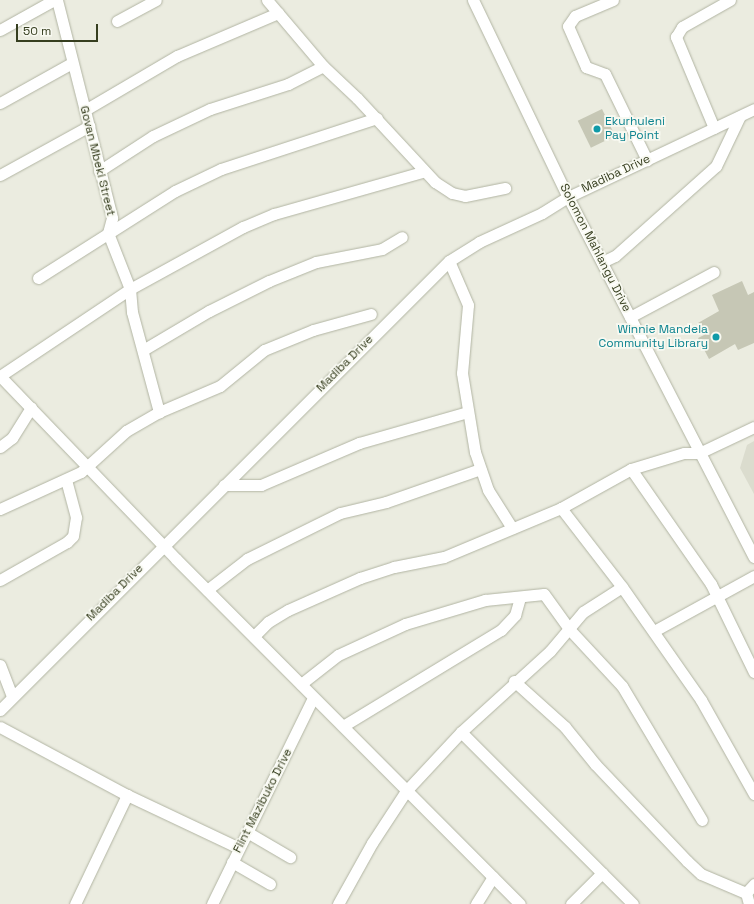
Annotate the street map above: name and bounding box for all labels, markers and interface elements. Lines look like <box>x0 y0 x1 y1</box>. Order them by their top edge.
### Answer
scale bar <box>18 16 100 42</box>
text: 50 m <box>23 23 51 39</box>
street label: Govan Mbeki Street <box>76 104 118 218</box>
place label: Ekurhuleni Pay Point <box>605 115 665 143</box>
marker: Ekurhuleni Pay Point <box>592 124 602 134</box>
street label: Madiba Drive <box>579 152 653 196</box>
street label: Solomon Mahlangu Drive <box>556 181 634 315</box>
place label: Winnie Mandela Community Library <box>598 323 708 351</box>
marker: Winnie Mandela Community Library <box>711 332 721 342</box>
street label: Madiba Drive <box>314 333 376 395</box>
street label: Madiba Drive <box>84 562 146 624</box>
street label: Flint Mazibuko Drive <box>230 746 296 856</box>

